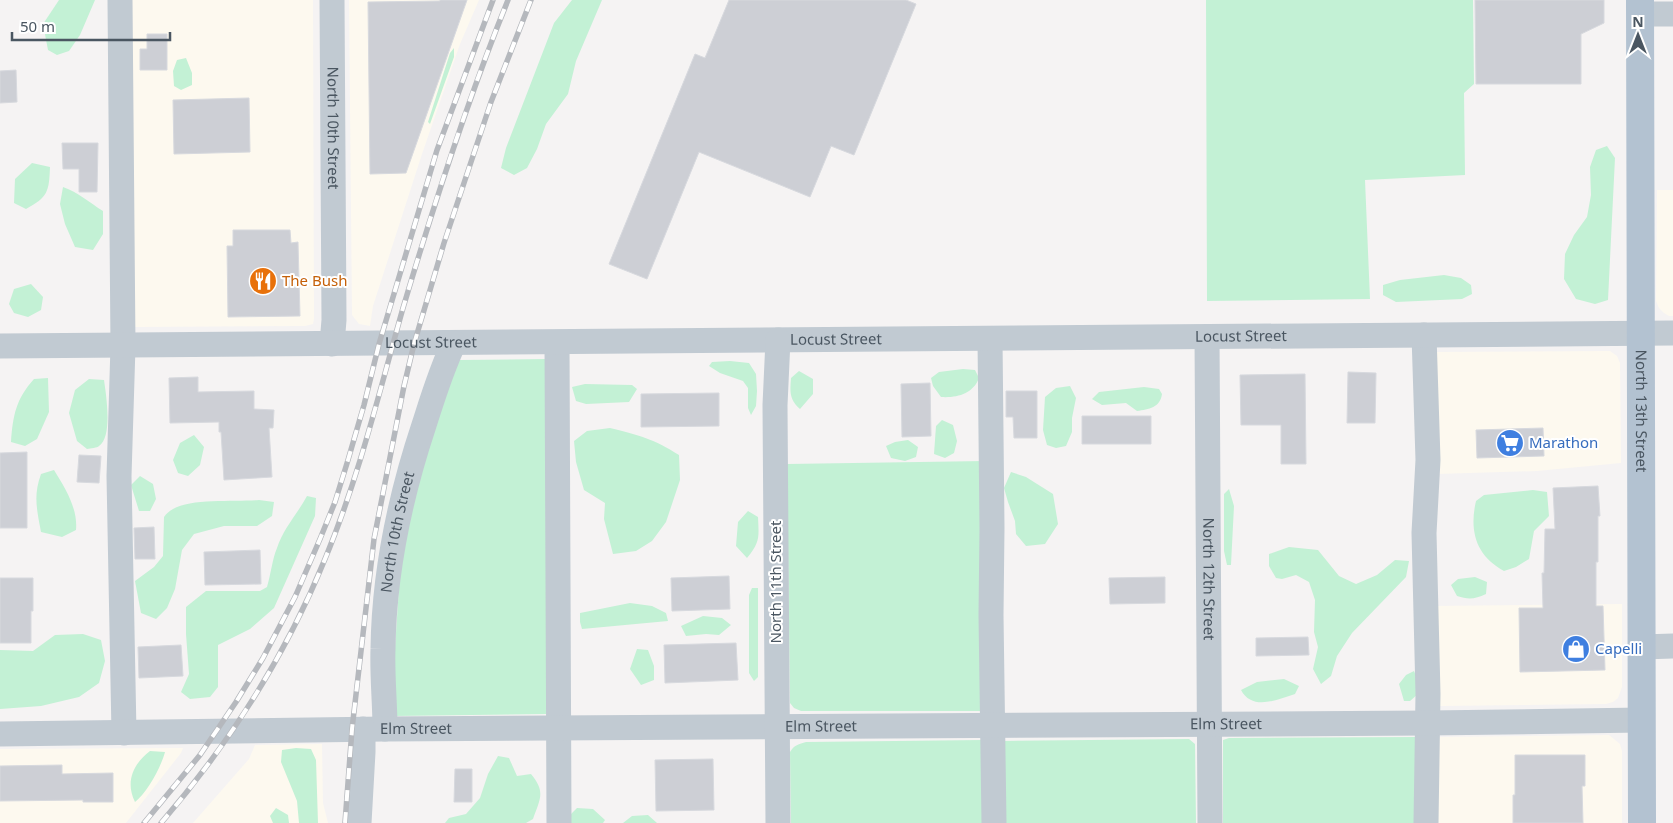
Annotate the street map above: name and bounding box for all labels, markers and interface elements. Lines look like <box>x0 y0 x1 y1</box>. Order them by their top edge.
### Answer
scale bar <box>12 10 170 42</box>
north arrow <box>1613 10 1663 60</box>
text: N <box>1632 12 1644 31</box>
text: 50 m <box>20 16 55 36</box>
street label: North 10th Street <box>323 66 344 190</box>
restaurant icon: The Bush <box>248 266 278 296</box>
place label: The Bush <box>282 270 347 290</box>
street label: Locust Street <box>1195 325 1288 346</box>
street label: Locust Street <box>790 328 883 349</box>
street label: Locust Street <box>385 331 478 352</box>
street label: North 13th Street <box>1632 349 1652 473</box>
supermarket icon: Marathon <box>1495 428 1525 458</box>
place label: Marathon <box>1529 432 1598 452</box>
street label: North 10th Street <box>375 469 419 594</box>
street label: North 12th Street <box>1199 517 1220 641</box>
street label: North 11th Street <box>765 520 785 643</box>
shop icon: Capelli <box>1561 634 1591 664</box>
place label: Capelli <box>1595 638 1642 658</box>
street label: Elm Street <box>1190 713 1263 733</box>
street label: Elm Street <box>785 715 858 736</box>
street label: Elm Street <box>380 718 453 738</box>

